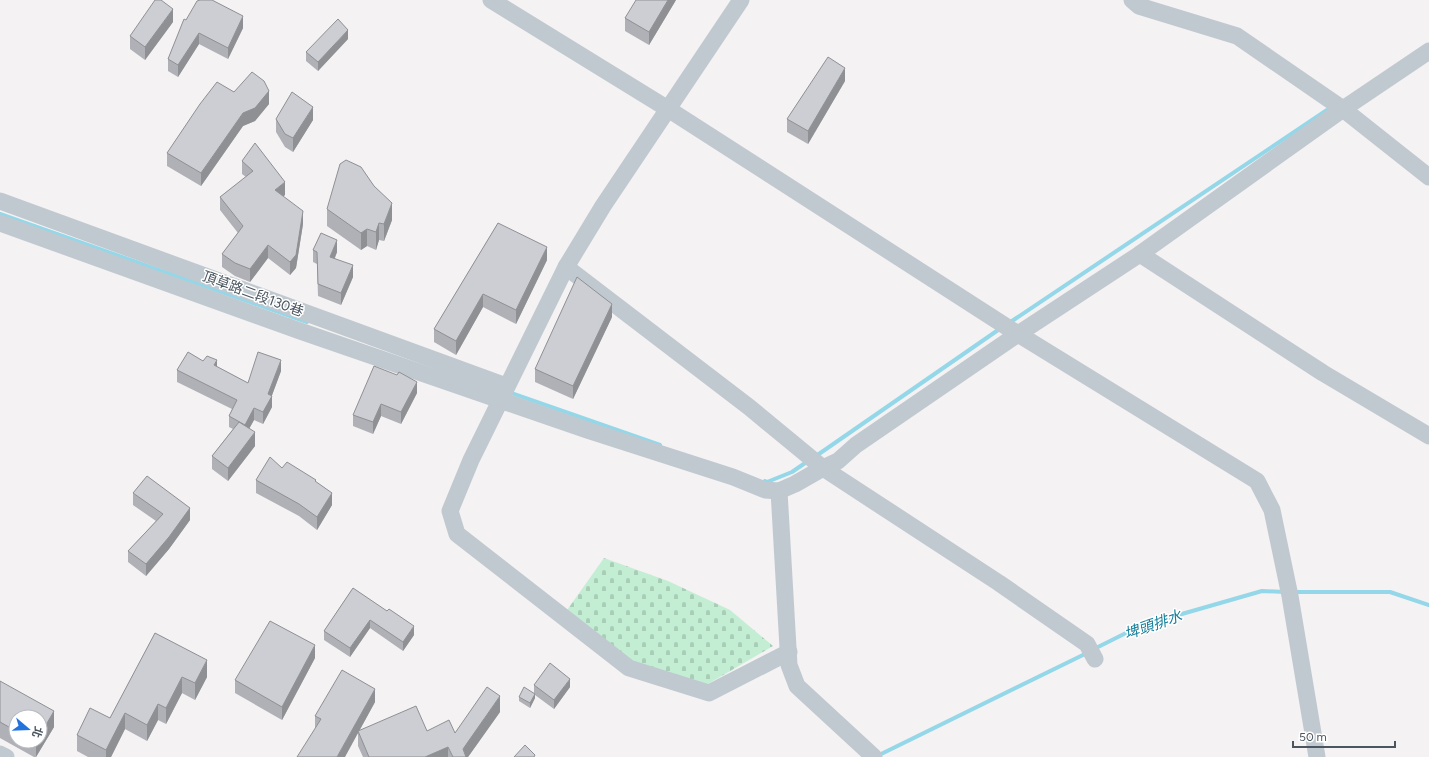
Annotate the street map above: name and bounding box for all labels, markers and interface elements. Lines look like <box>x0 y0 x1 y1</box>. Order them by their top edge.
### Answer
street label: 頂草路二段130巷 <box>200 268 306 320</box>
water label: 埤頭排水 <box>1122 606 1185 643</box>
north arrow <box>8 709 48 749</box>
scale bar <box>1293 723 1395 749</box>
text: 北 <box>29 725 45 739</box>
text: 50 m <box>1299 730 1327 744</box>

